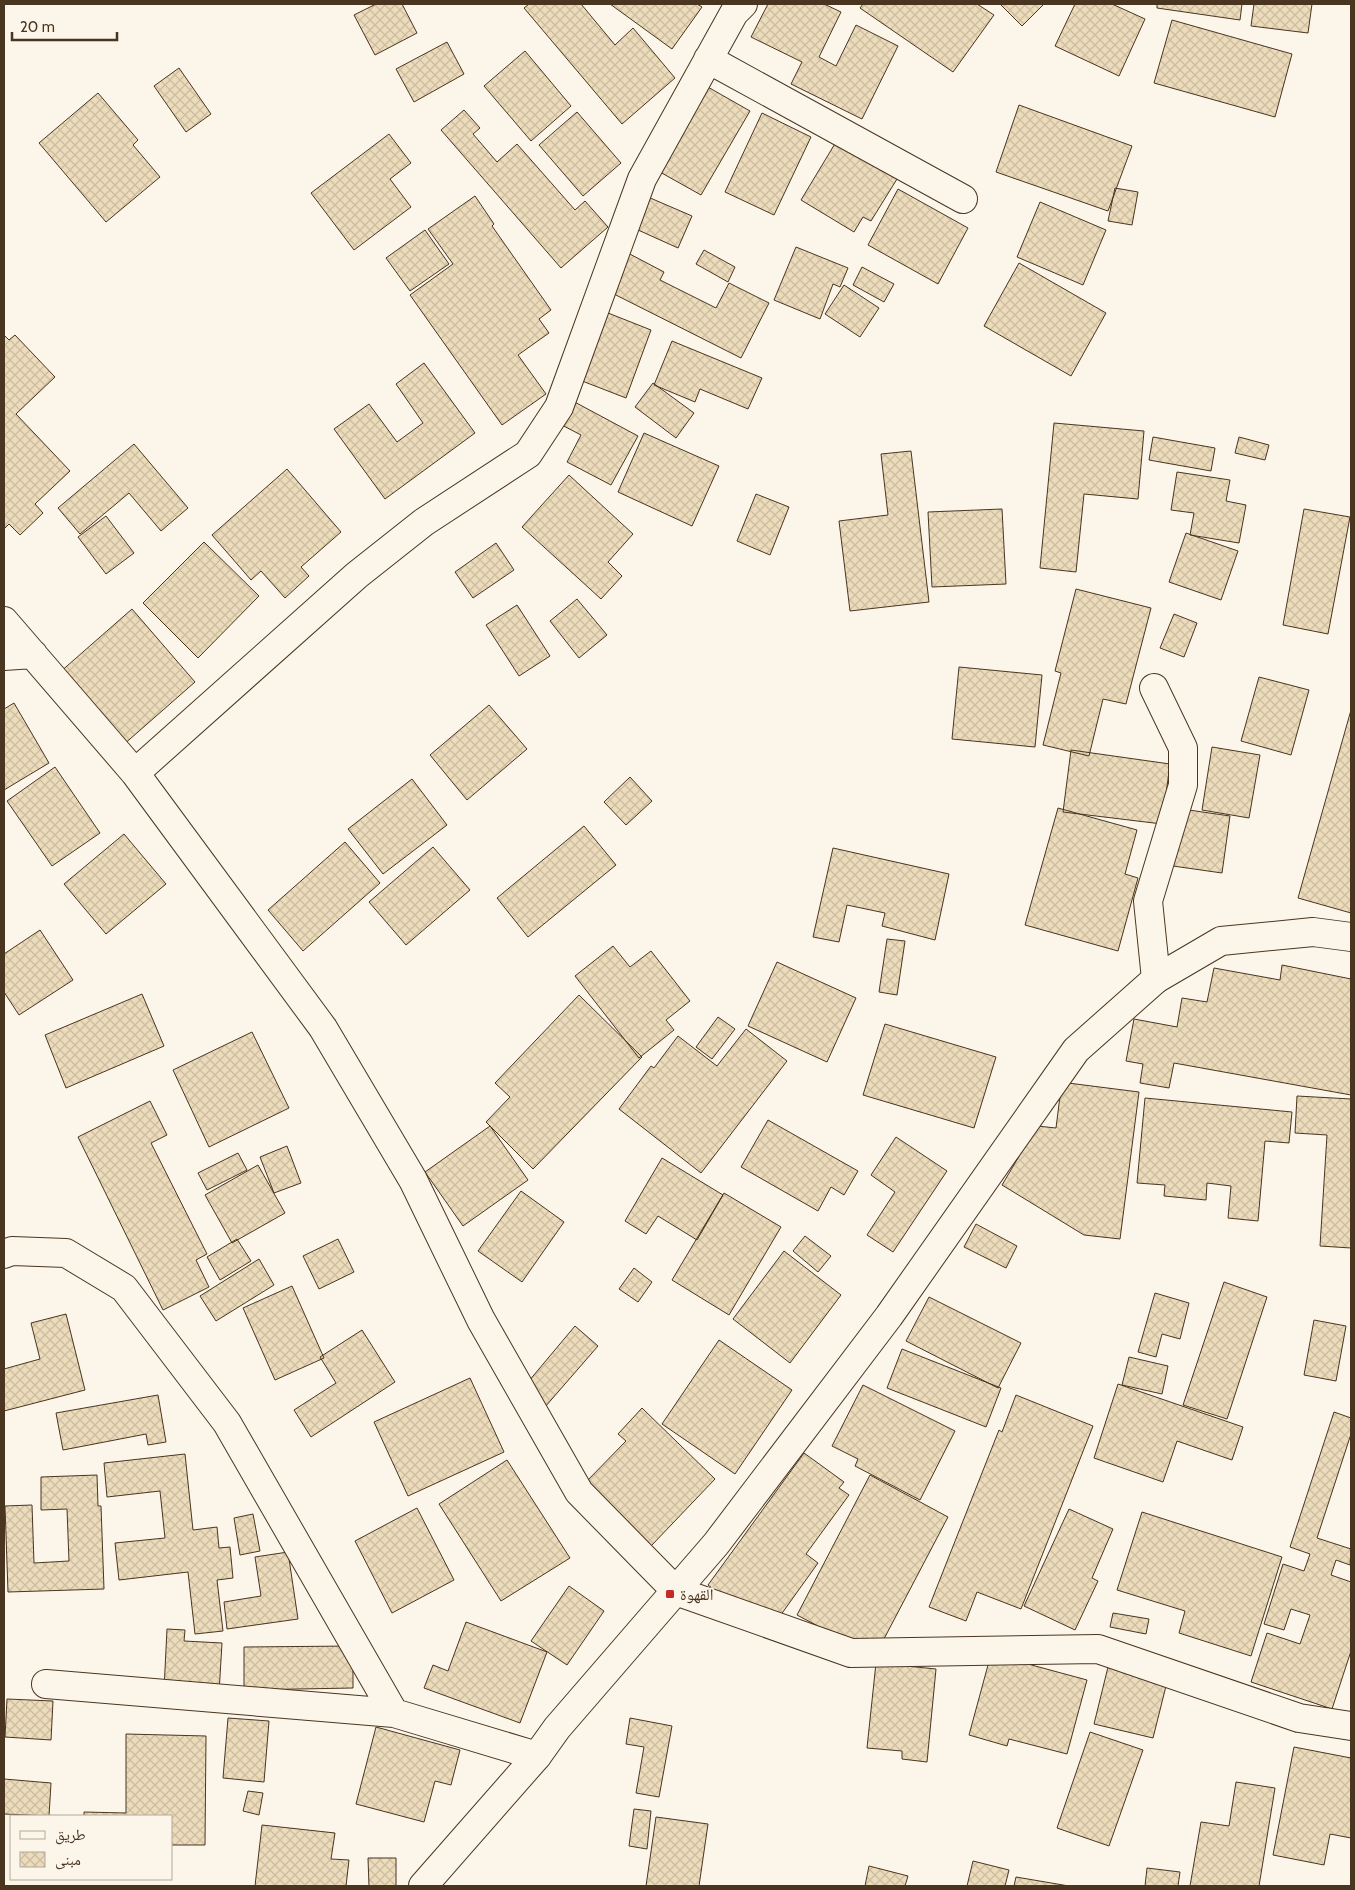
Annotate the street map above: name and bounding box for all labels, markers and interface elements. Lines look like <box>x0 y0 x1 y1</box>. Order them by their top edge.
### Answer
scale bar <box>12 10 118 42</box>
text: 20 m <box>20 18 55 36</box>
place label: القهوة <box>680 1585 714 1604</box>
marker: القهوة <box>664 1588 676 1600</box>
legend <box>10 1815 172 1880</box>
text: طريق <box>55 1826 86 1845</box>
text: مبنى <box>55 1851 81 1870</box>

